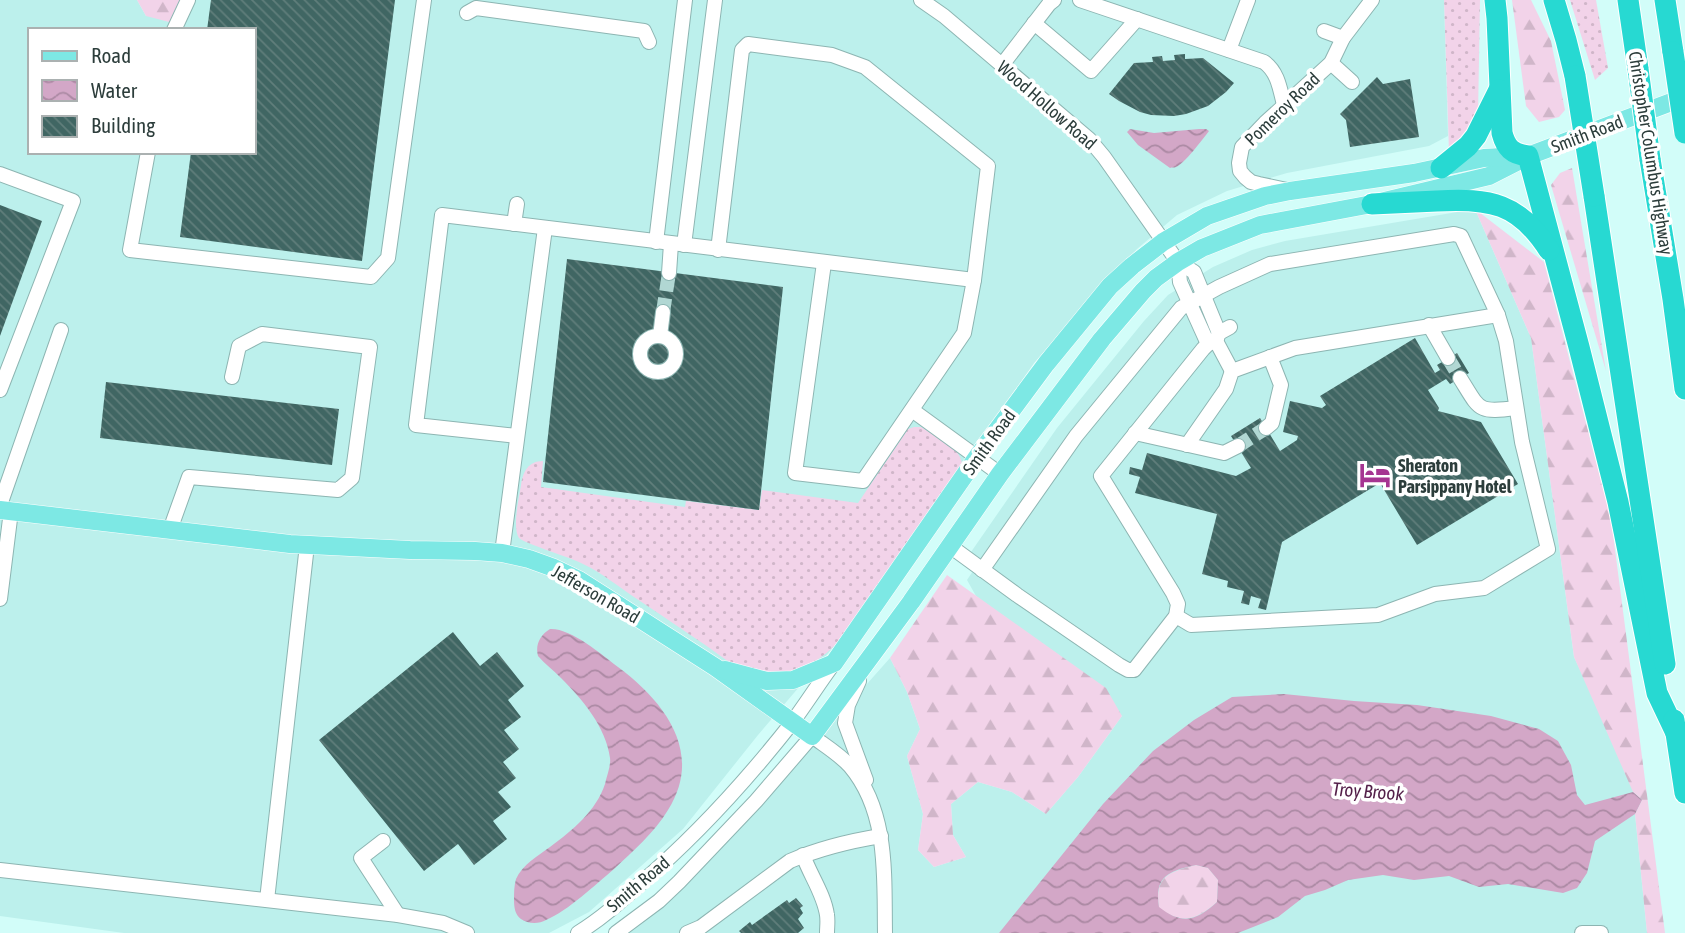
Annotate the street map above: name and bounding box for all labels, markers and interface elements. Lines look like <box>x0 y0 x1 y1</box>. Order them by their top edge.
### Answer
legend <box>28 28 256 154</box>
text: Road <box>91 43 131 67</box>
street label: Christopher Columbus Highway <box>1625 50 1677 256</box>
street label: Wood Hollow Road <box>993 56 1101 154</box>
street label: Pomeroy Road <box>1240 68 1324 150</box>
text: Water <box>91 78 138 102</box>
street label: Smith Road <box>1548 111 1626 157</box>
text: Building <box>91 113 155 137</box>
street label: Smith Road <box>958 405 1020 479</box>
place label: Sheraton Parsippany Hotel <box>1398 455 1512 497</box>
hotel icon: Sheraton Parsippany Hotel <box>1358 458 1392 492</box>
street label: Jefferson Road <box>549 561 643 627</box>
water label: Troy Brook <box>1331 778 1405 805</box>
street label: Smith Road <box>602 852 674 916</box>

